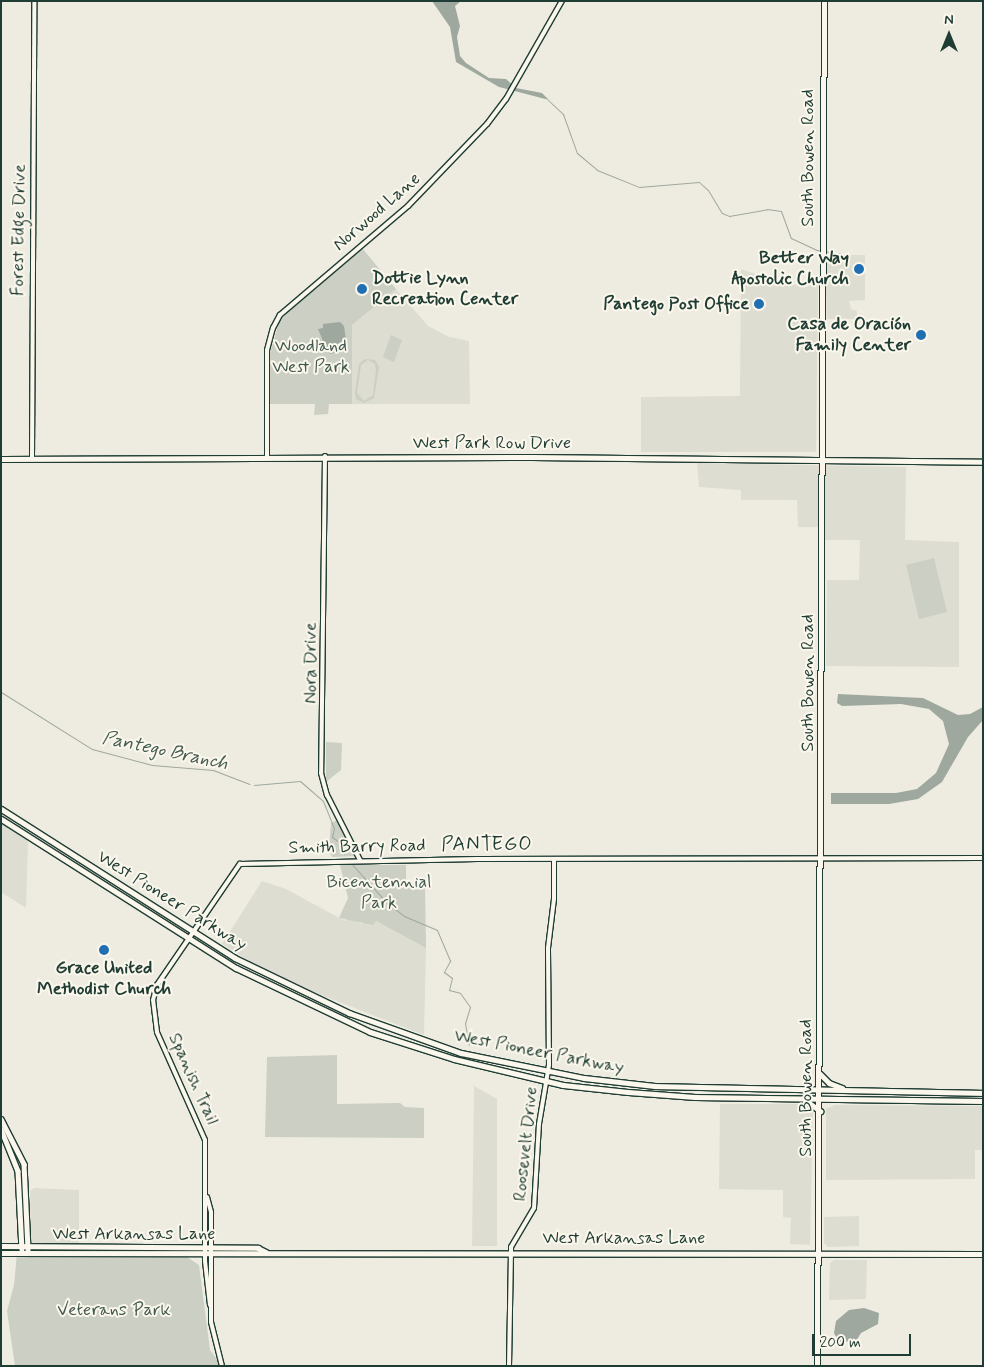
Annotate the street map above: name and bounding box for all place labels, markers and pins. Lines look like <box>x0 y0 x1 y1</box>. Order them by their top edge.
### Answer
place label: Better Way Apostolic Church <box>727 248 849 290</box>
marker: Better Way Apostolic Church <box>853 263 865 275</box>
place label: Dottie Lynn Recreation Center <box>372 268 515 310</box>
marker: Dottie Lynn Recreation Center <box>356 283 368 295</box>
place label: Pantego Post Office <box>605 293 749 315</box>
marker: Pantego Post Office <box>753 298 765 310</box>
place label: Casa de Oración Family Center <box>788 314 911 356</box>
marker: Casa de Oración Family Center <box>915 329 927 341</box>
marker: Grace United Methodist Church <box>98 944 110 956</box>
place label: Grace United Methodist Church <box>37 958 171 1001</box>

